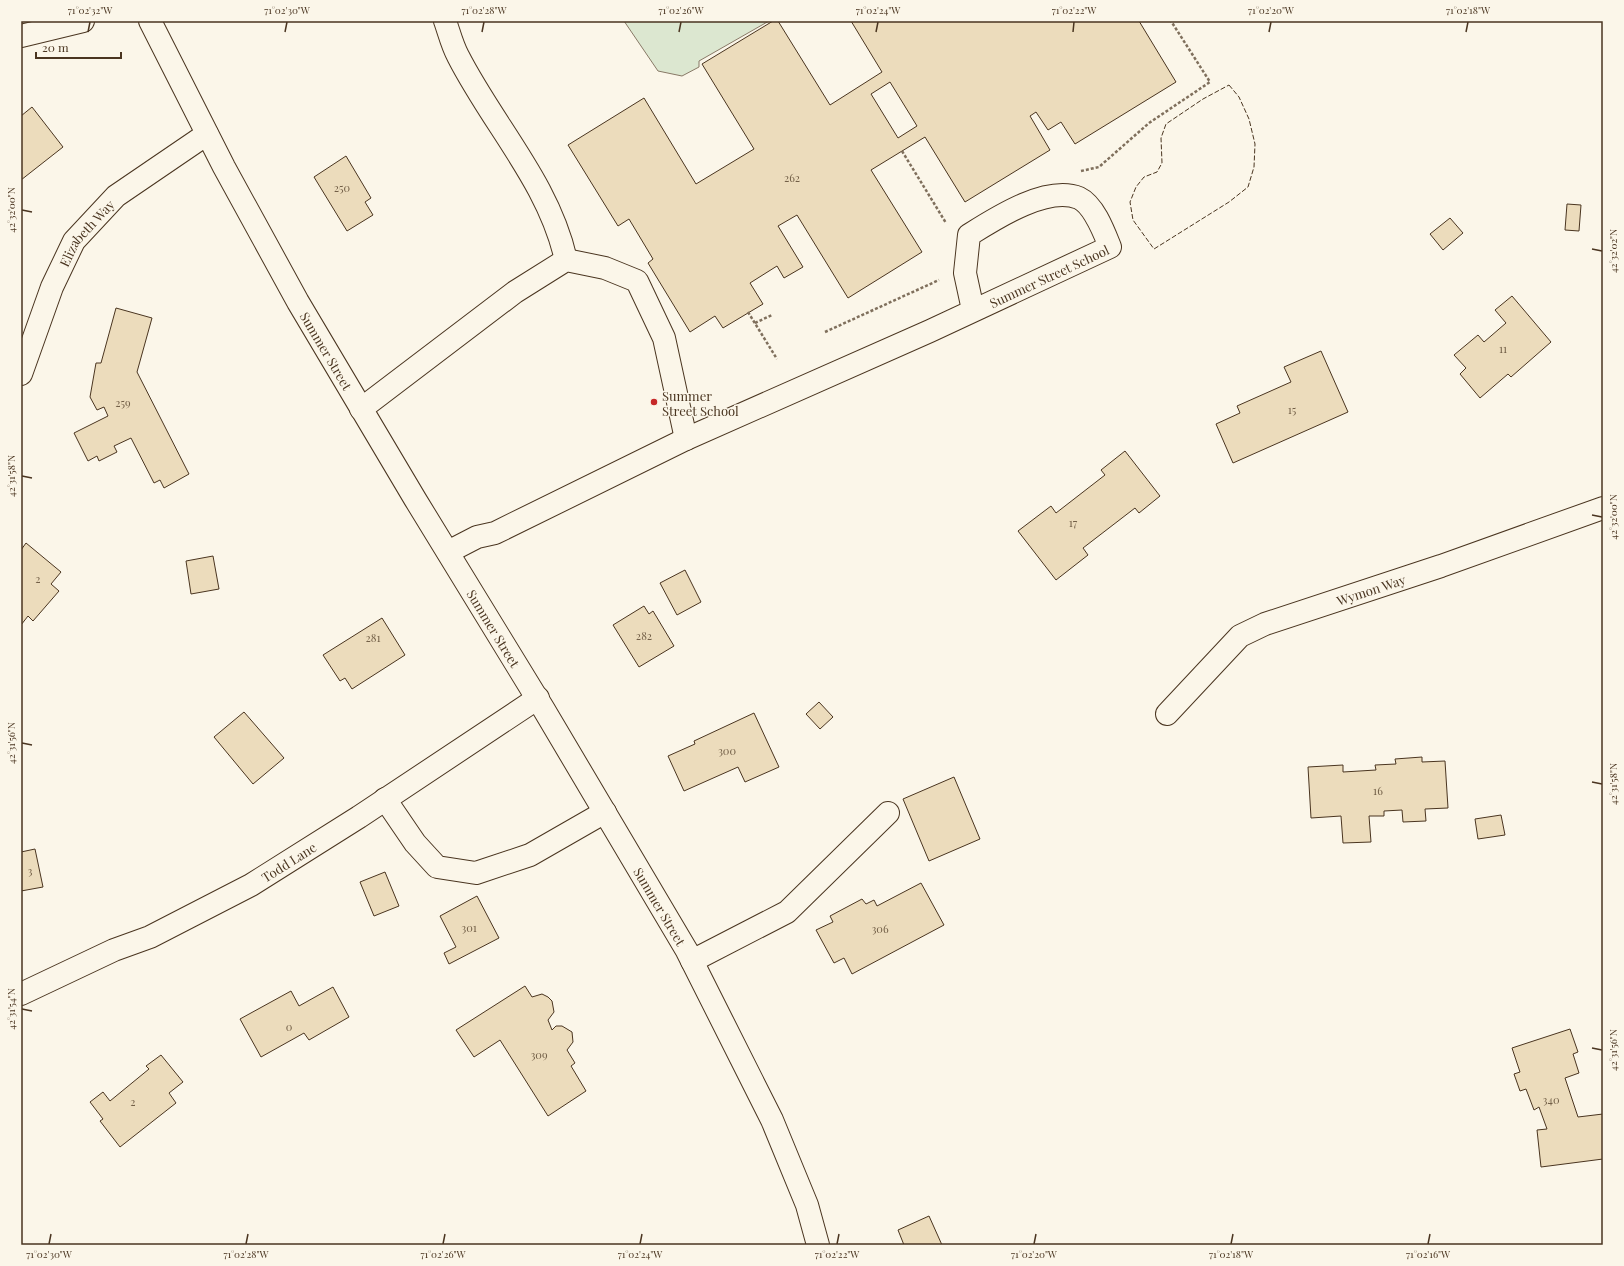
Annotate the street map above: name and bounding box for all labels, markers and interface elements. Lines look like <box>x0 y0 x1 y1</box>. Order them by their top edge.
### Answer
text: 71°02'32"W <box>68 3 113 17</box>
text: 71°02'30"W <box>264 3 311 17</box>
text: 71°02'28"W <box>461 3 508 17</box>
text: 71°02'26"W <box>658 3 704 17</box>
text: 71°02'24"W <box>856 3 901 17</box>
text: 71°02'22"W <box>1052 3 1097 17</box>
text: 71°02'20"W <box>1248 3 1295 17</box>
text: 71°02'18"W <box>1446 3 1491 17</box>
scale bar <box>36 34 121 60</box>
text: 20 m <box>42 39 69 55</box>
house number: 262 <box>784 170 800 185</box>
house number: 250 <box>334 180 351 195</box>
text: 42°32'00"N <box>4 187 18 233</box>
street label: Elizabeth Way <box>55 195 118 269</box>
text: 42°32'02"N <box>1606 229 1620 273</box>
street label: Summer Street School <box>986 240 1112 311</box>
street label: Summer Street <box>297 308 357 393</box>
house number: 11 <box>1499 341 1507 356</box>
place label: Summer Street School <box>662 387 739 419</box>
house number: 259 <box>115 395 131 410</box>
marker: Summer Street School <box>649 397 659 407</box>
house number: 15 <box>1288 402 1297 417</box>
text: 42°31'58"N <box>4 455 18 497</box>
text: 42°32'00"N <box>1606 494 1620 540</box>
house number: 17 <box>1069 515 1078 530</box>
street label: Wymon Way <box>1333 570 1408 609</box>
house number: 2 <box>35 571 41 586</box>
street label: Summer Street <box>464 586 524 670</box>
house number: 282 <box>636 628 652 643</box>
house number: 281 <box>365 630 381 645</box>
text: 42°31'56"N <box>4 722 18 764</box>
house number: 300 <box>718 743 736 758</box>
text: 42°31'58"N <box>1606 763 1620 805</box>
house number: 16 <box>1373 783 1383 798</box>
street label: Todd Lane <box>258 838 319 885</box>
house number: 3 <box>28 863 33 878</box>
street label: Summer Street <box>631 864 690 949</box>
house number: 301 <box>461 920 477 935</box>
house number: 306 <box>871 921 889 936</box>
text: 42°31'54"N <box>4 988 18 1030</box>
house number: 0 <box>286 1019 293 1034</box>
text: 42°31'56"N <box>1606 1029 1620 1071</box>
house number: 309 <box>530 1047 548 1062</box>
house number: 340 <box>1543 1092 1560 1107</box>
house number: 2 <box>130 1094 136 1109</box>
text: 71°02'30"W <box>26 1247 73 1261</box>
text: 71°02'28"W <box>223 1247 270 1261</box>
text: 71°02'26"W <box>420 1247 466 1261</box>
text: 71°02'24"W <box>618 1247 663 1261</box>
text: 71°02'22"W <box>815 1247 860 1261</box>
text: 71°02'20"W <box>1011 1247 1058 1261</box>
text: 71°02'18"W <box>1209 1247 1254 1261</box>
text: 71°02'16"W <box>1406 1247 1451 1261</box>

